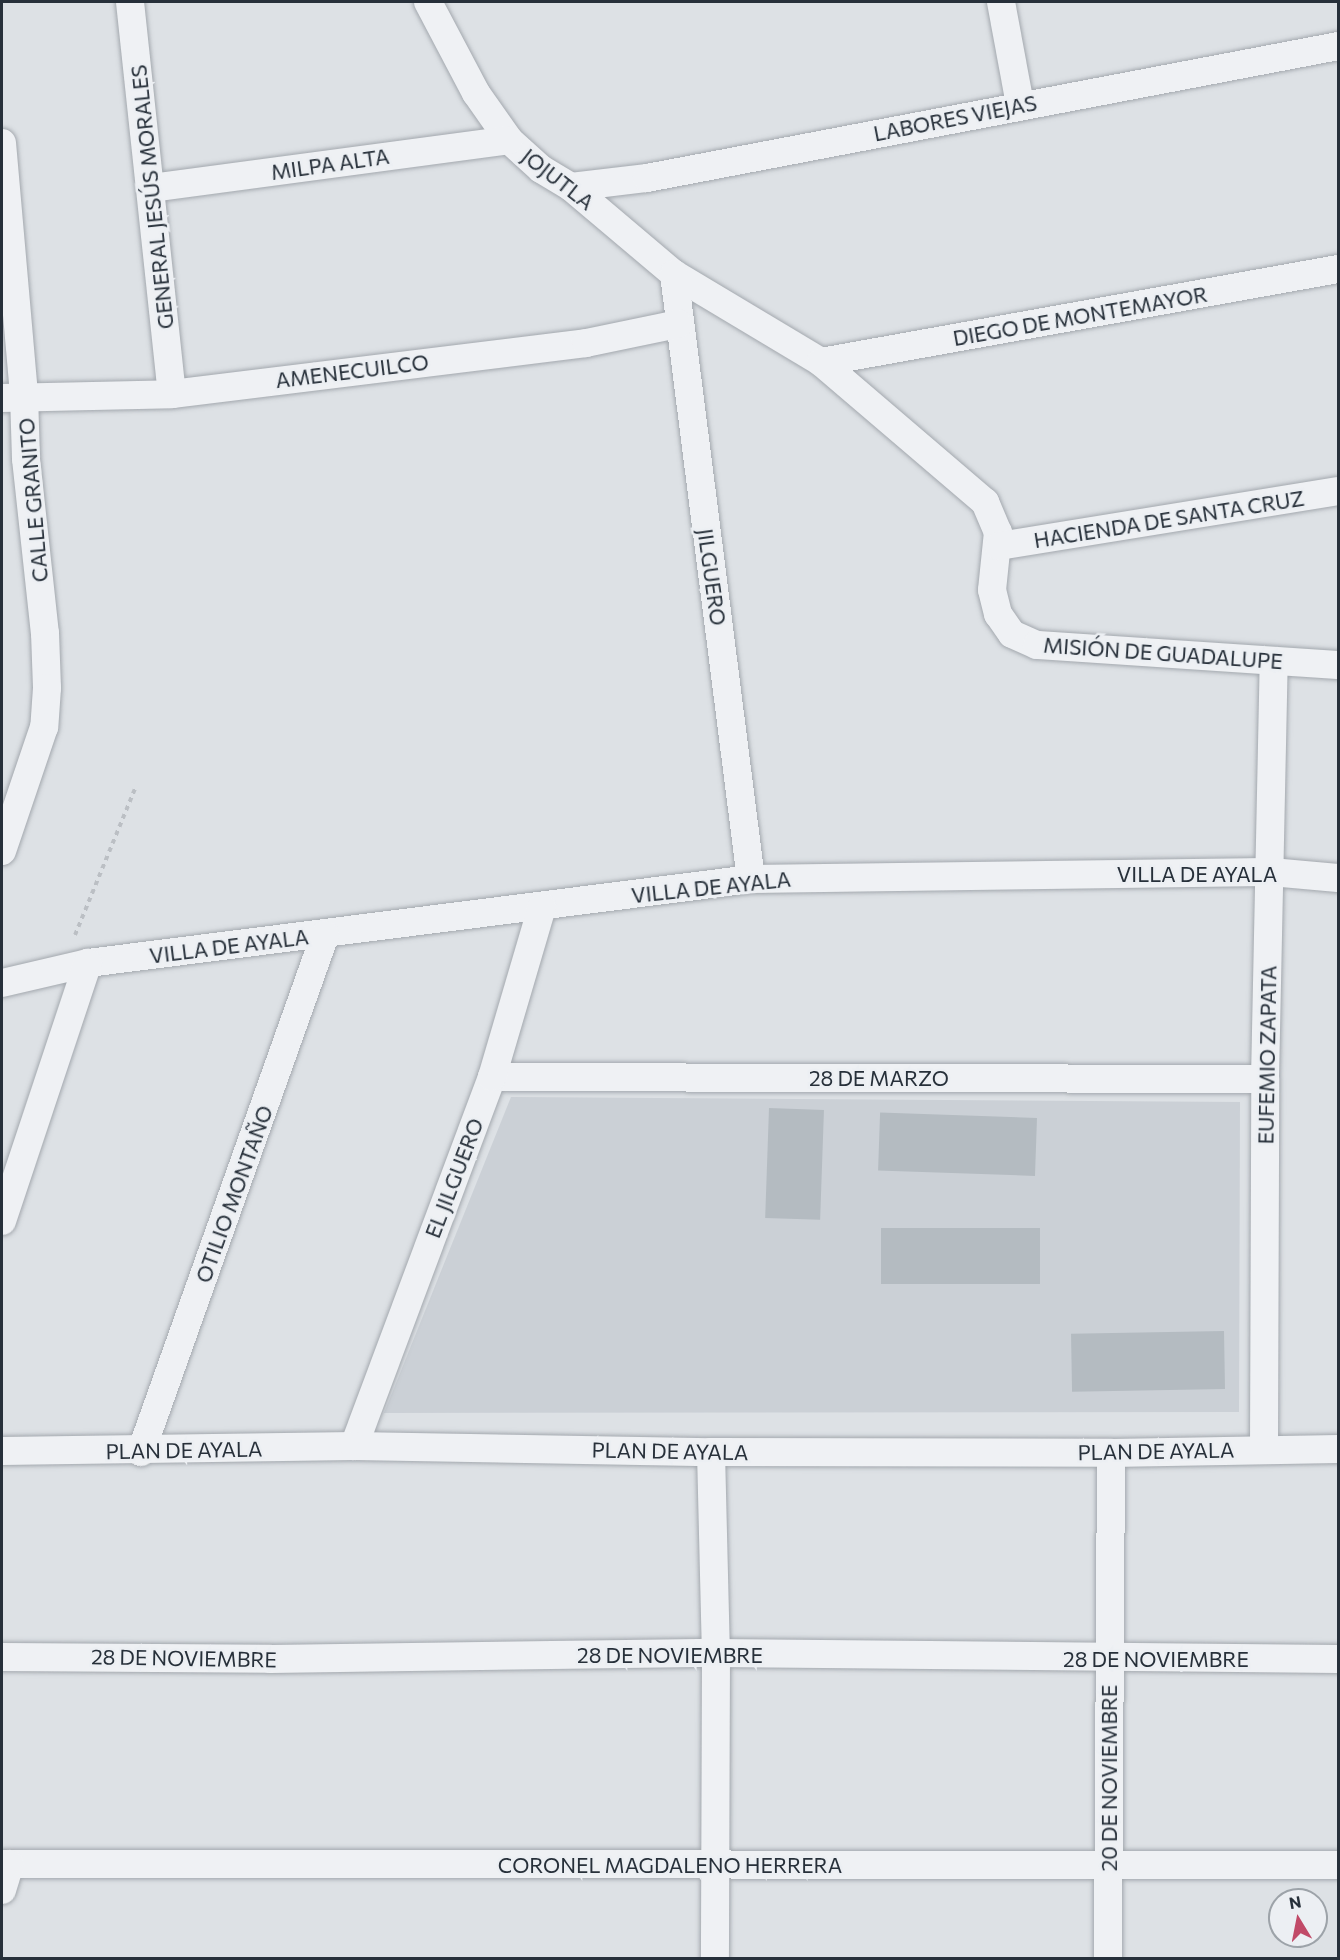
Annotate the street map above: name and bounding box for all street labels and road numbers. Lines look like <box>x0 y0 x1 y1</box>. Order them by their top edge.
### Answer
street label: GENERAL JESÚS MORALES <box>126 64 178 330</box>
street label: LABORES VIEJAS <box>871 90 1039 146</box>
street label: MILPA ALTA <box>269 143 391 185</box>
street label: JOJUTLA <box>517 143 599 215</box>
street label: DIEGO DE MONTEMAYOR <box>951 281 1209 351</box>
street label: AMENECUILCO <box>274 349 430 393</box>
street label: CALLE GRANITO <box>13 417 53 583</box>
street label: HACIENDA DE SANTA CRUZ <box>1032 485 1306 553</box>
street label: JILGUERO <box>693 527 731 627</box>
street label: MISIÓN DE GUADALUPE <box>1042 632 1284 674</box>
street label: VILLA DE AYALA <box>1117 861 1277 887</box>
street label: VILLA DE AYALA <box>630 866 792 908</box>
street label: VILLA DE AYALA <box>148 924 310 968</box>
street label: EUFEMIO ZAPATA <box>1253 965 1281 1145</box>
street label: 28 DE MARZO <box>809 1065 949 1091</box>
street label: OTILIO MONTAÑO <box>190 1102 278 1286</box>
street label: EL JILGUERO <box>420 1115 488 1241</box>
street label: PLAN DE AYALA <box>105 1436 263 1464</box>
street label: PLAN DE AYALA <box>591 1437 749 1465</box>
street label: PLAN DE AYALA <box>1077 1437 1235 1465</box>
street label: 28 DE NOVIEMBRE <box>577 1642 763 1668</box>
street label: 28 DE NOVIEMBRE <box>91 1644 277 1672</box>
street label: 28 DE NOVIEMBRE <box>1063 1646 1249 1672</box>
street label: 20 DE NOVIEMBRE <box>1096 1685 1122 1871</box>
street label: CORONEL MAGDALENO HERRERA <box>498 1852 842 1878</box>

